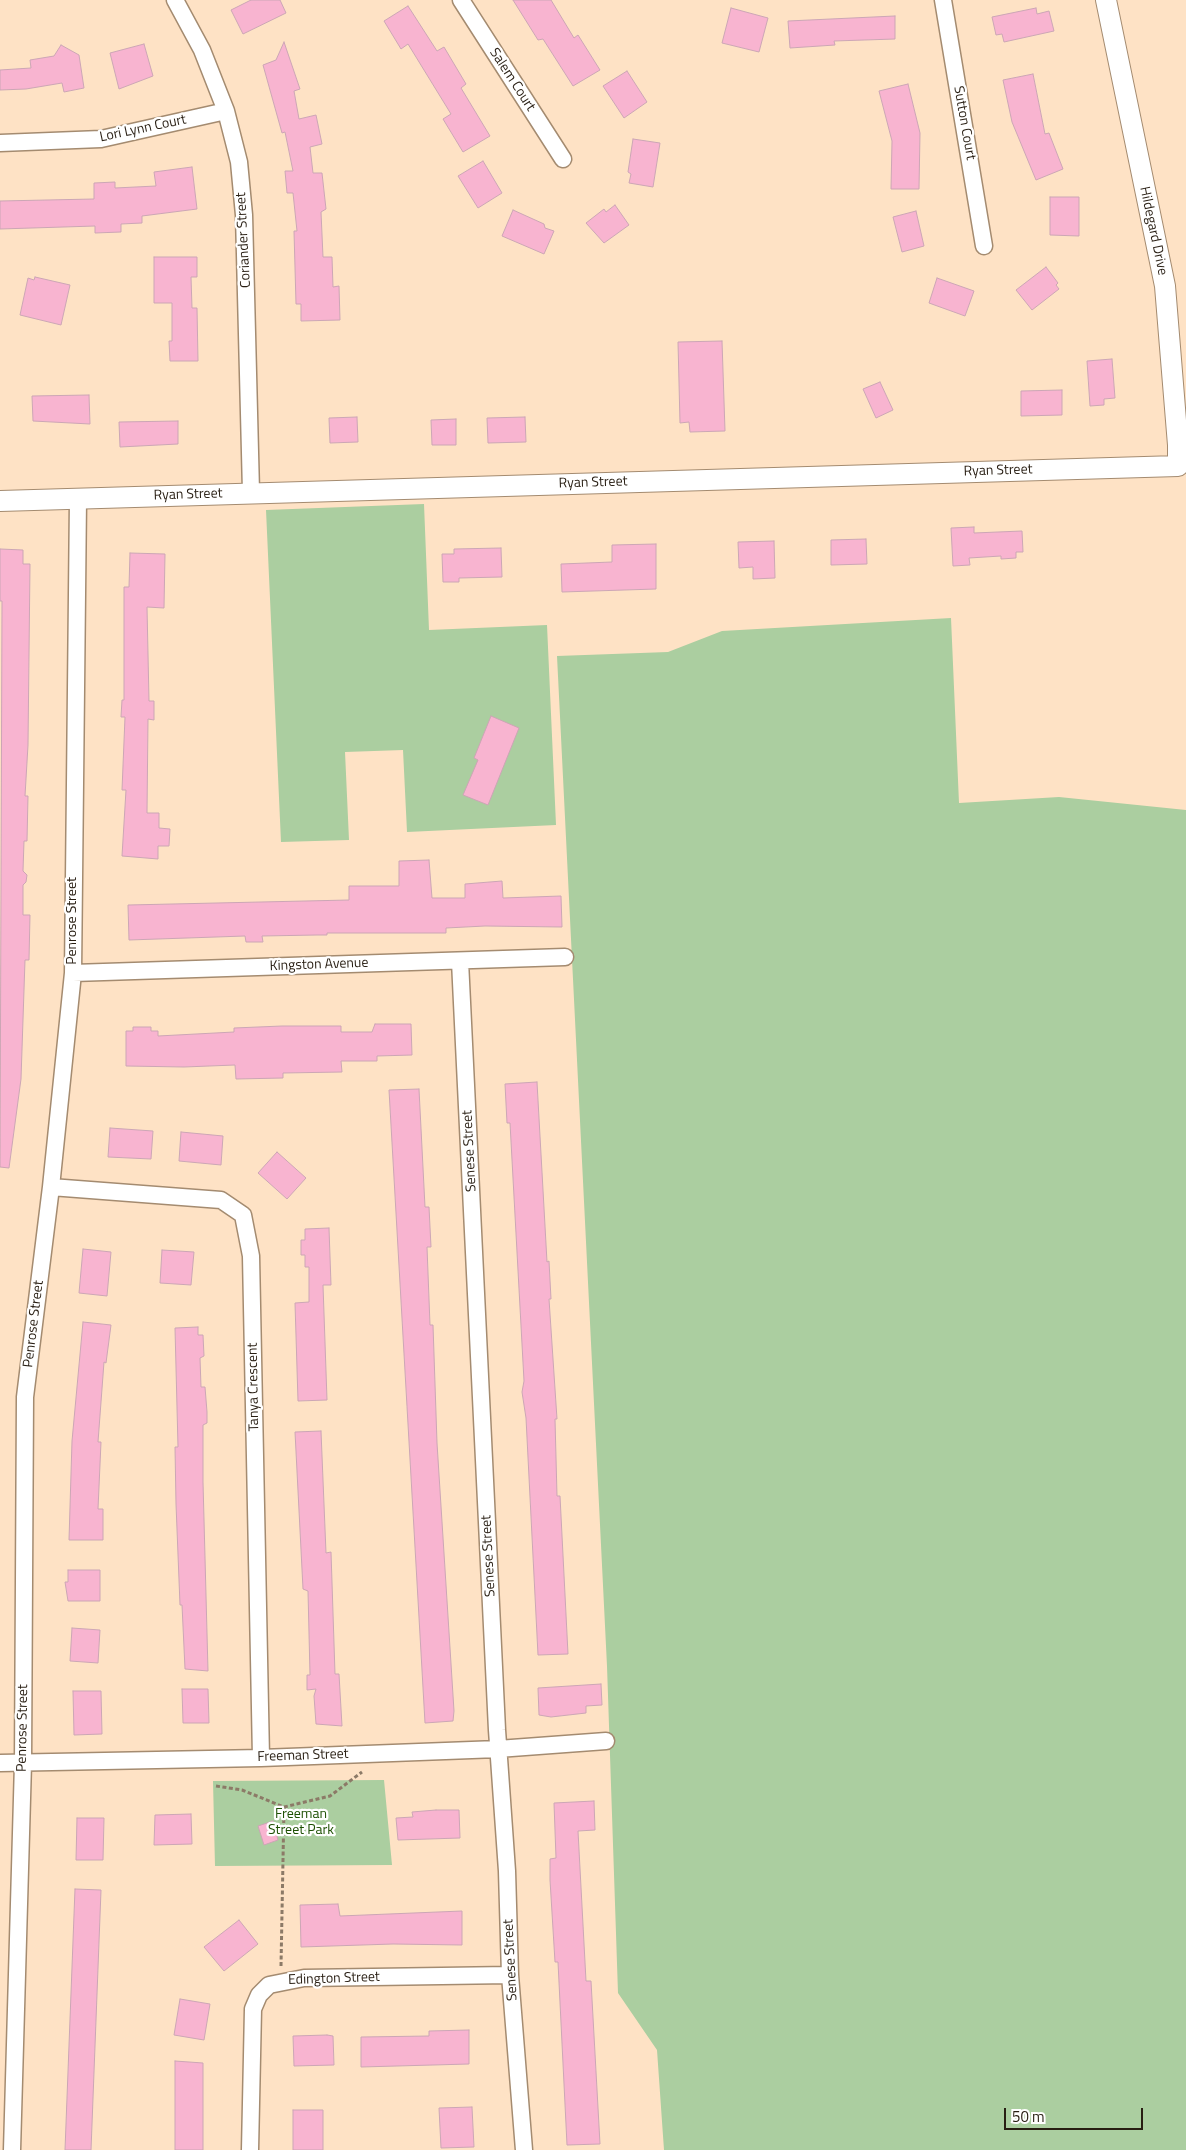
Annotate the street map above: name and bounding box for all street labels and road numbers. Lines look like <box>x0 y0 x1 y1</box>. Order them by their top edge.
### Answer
street label: Salem Court <box>485 45 539 115</box>
street label: Sutton Court <box>949 85 979 161</box>
street label: Lori Lynn Court <box>98 112 188 146</box>
street label: Hildegard Drive <box>1135 185 1171 277</box>
street label: Coriander Street <box>233 192 255 288</box>
street label: Ryan Street <box>963 461 1033 481</box>
street label: Ryan Street <box>558 473 628 493</box>
street label: Ryan Street <box>153 485 223 505</box>
street label: Penrose Street <box>65 877 81 965</box>
street label: Kingston Avenue <box>269 955 369 975</box>
street label: Senese Street <box>459 1110 481 1192</box>
street label: Penrose Street <box>20 1279 48 1369</box>
street label: Tanya Crescent <box>245 1343 263 1431</box>
street label: Senese Street <box>478 1515 500 1597</box>
street label: Penrose Street <box>14 1684 32 1772</box>
street label: Freeman Street <box>257 1746 349 1766</box>
street label: Senese Street <box>500 1919 522 2001</box>
street label: Edington Street <box>288 1969 380 1989</box>

